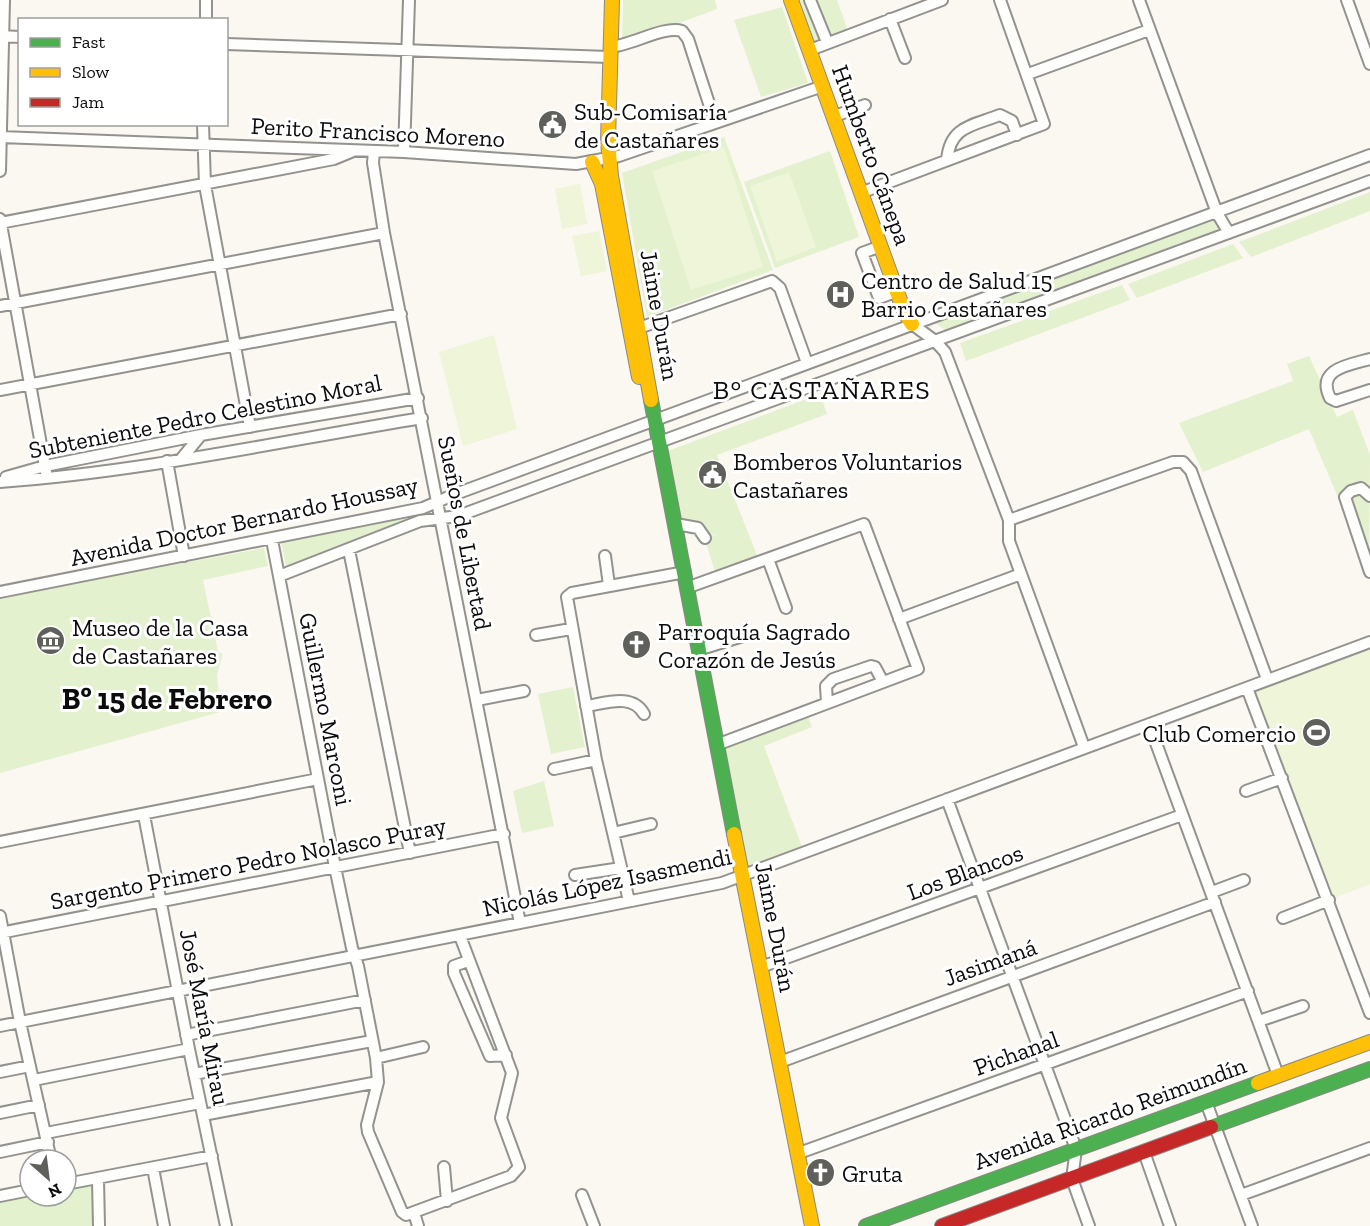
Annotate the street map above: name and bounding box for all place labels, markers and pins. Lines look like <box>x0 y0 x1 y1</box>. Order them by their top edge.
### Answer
place label: Sub-Comisaría de Castañares <box>574 97 728 154</box>
public building icon: Sub-Comisaría de Castañares <box>537 109 569 141</box>
place label: Centro de Salud 15 Barrio Castañares <box>861 266 1053 323</box>
hospital icon: Centro de Salud 15 Barrio Castañares <box>824 278 856 310</box>
place label: Bomberos Voluntarios Castañares <box>733 447 962 504</box>
public building icon: Bomberos Voluntarios Castañares <box>696 459 728 491</box>
place label: Museo de la Casa de Castañares <box>72 613 249 670</box>
place label: Parroquía Sagrado Corazón de Jesús <box>658 617 850 674</box>
museum icon: Museo de la Casa de Castañares <box>35 625 67 657</box>
church icon: Parroquía Sagrado Corazón de Jesús <box>621 629 653 661</box>
sports icon: Club Comercio <box>1301 717 1333 749</box>
place label: Club Comercio <box>1142 719 1296 748</box>
church icon: Gruta <box>805 1157 837 1189</box>
place label: Gruta <box>842 1159 903 1188</box>

